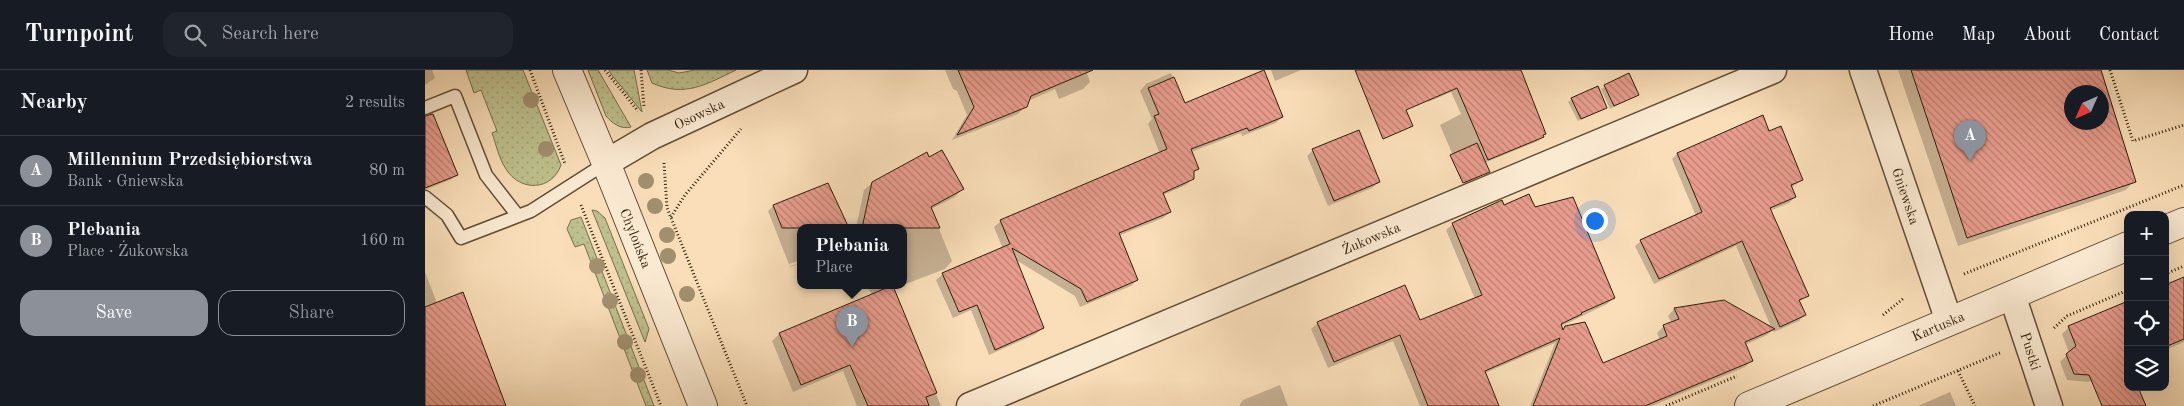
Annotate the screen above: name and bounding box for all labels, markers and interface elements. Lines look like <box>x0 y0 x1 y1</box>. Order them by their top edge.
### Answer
search box <box>163 12 513 57</box>
icon: search <box>181 21 209 49</box>
text: Turnpoint <box>25 23 133 47</box>
text: Search here <box>221 25 319 44</box>
text: Home <box>1888 26 1934 44</box>
text: Map <box>1962 26 1995 44</box>
text: About <box>2023 26 2071 44</box>
text: Contact <box>2099 26 2159 44</box>
north arrow <box>2064 85 2109 130</box>
text: Nearby <box>20 92 88 113</box>
text: 2 results <box>345 95 405 111</box>
street label: Osowska <box>672 97 727 133</box>
pin: A <box>1954 120 1986 161</box>
text: Millennium Przedsiębiorstwa <box>67 151 312 170</box>
text: A <box>30 163 42 179</box>
text: 80 m <box>369 163 405 179</box>
street label: Gniewska <box>1889 166 1921 227</box>
text: Bank · Gniewska <box>67 174 184 190</box>
street label: Chylońska <box>617 207 653 270</box>
your location <box>1582 208 1608 234</box>
map controls <box>2124 211 2169 391</box>
button: + <box>2124 211 2169 256</box>
street label: Żukowska <box>1339 218 1403 257</box>
text: Plebania <box>67 221 141 240</box>
popup <box>797 224 907 289</box>
text: B <box>30 233 42 249</box>
text: 160 m <box>360 233 405 249</box>
text: Plebania <box>815 237 889 256</box>
text: Place · Żukowska <box>67 244 188 260</box>
button: − <box>2124 256 2169 301</box>
text: Place <box>815 260 853 276</box>
button: Save <box>20 290 208 336</box>
button: Share <box>218 290 405 336</box>
button: locate <box>2124 301 2169 346</box>
pin: B <box>836 306 868 347</box>
street label: Kartuska <box>1910 310 1967 344</box>
street label: Pustki <box>2017 331 2043 372</box>
button: layers <box>2124 346 2169 391</box>

